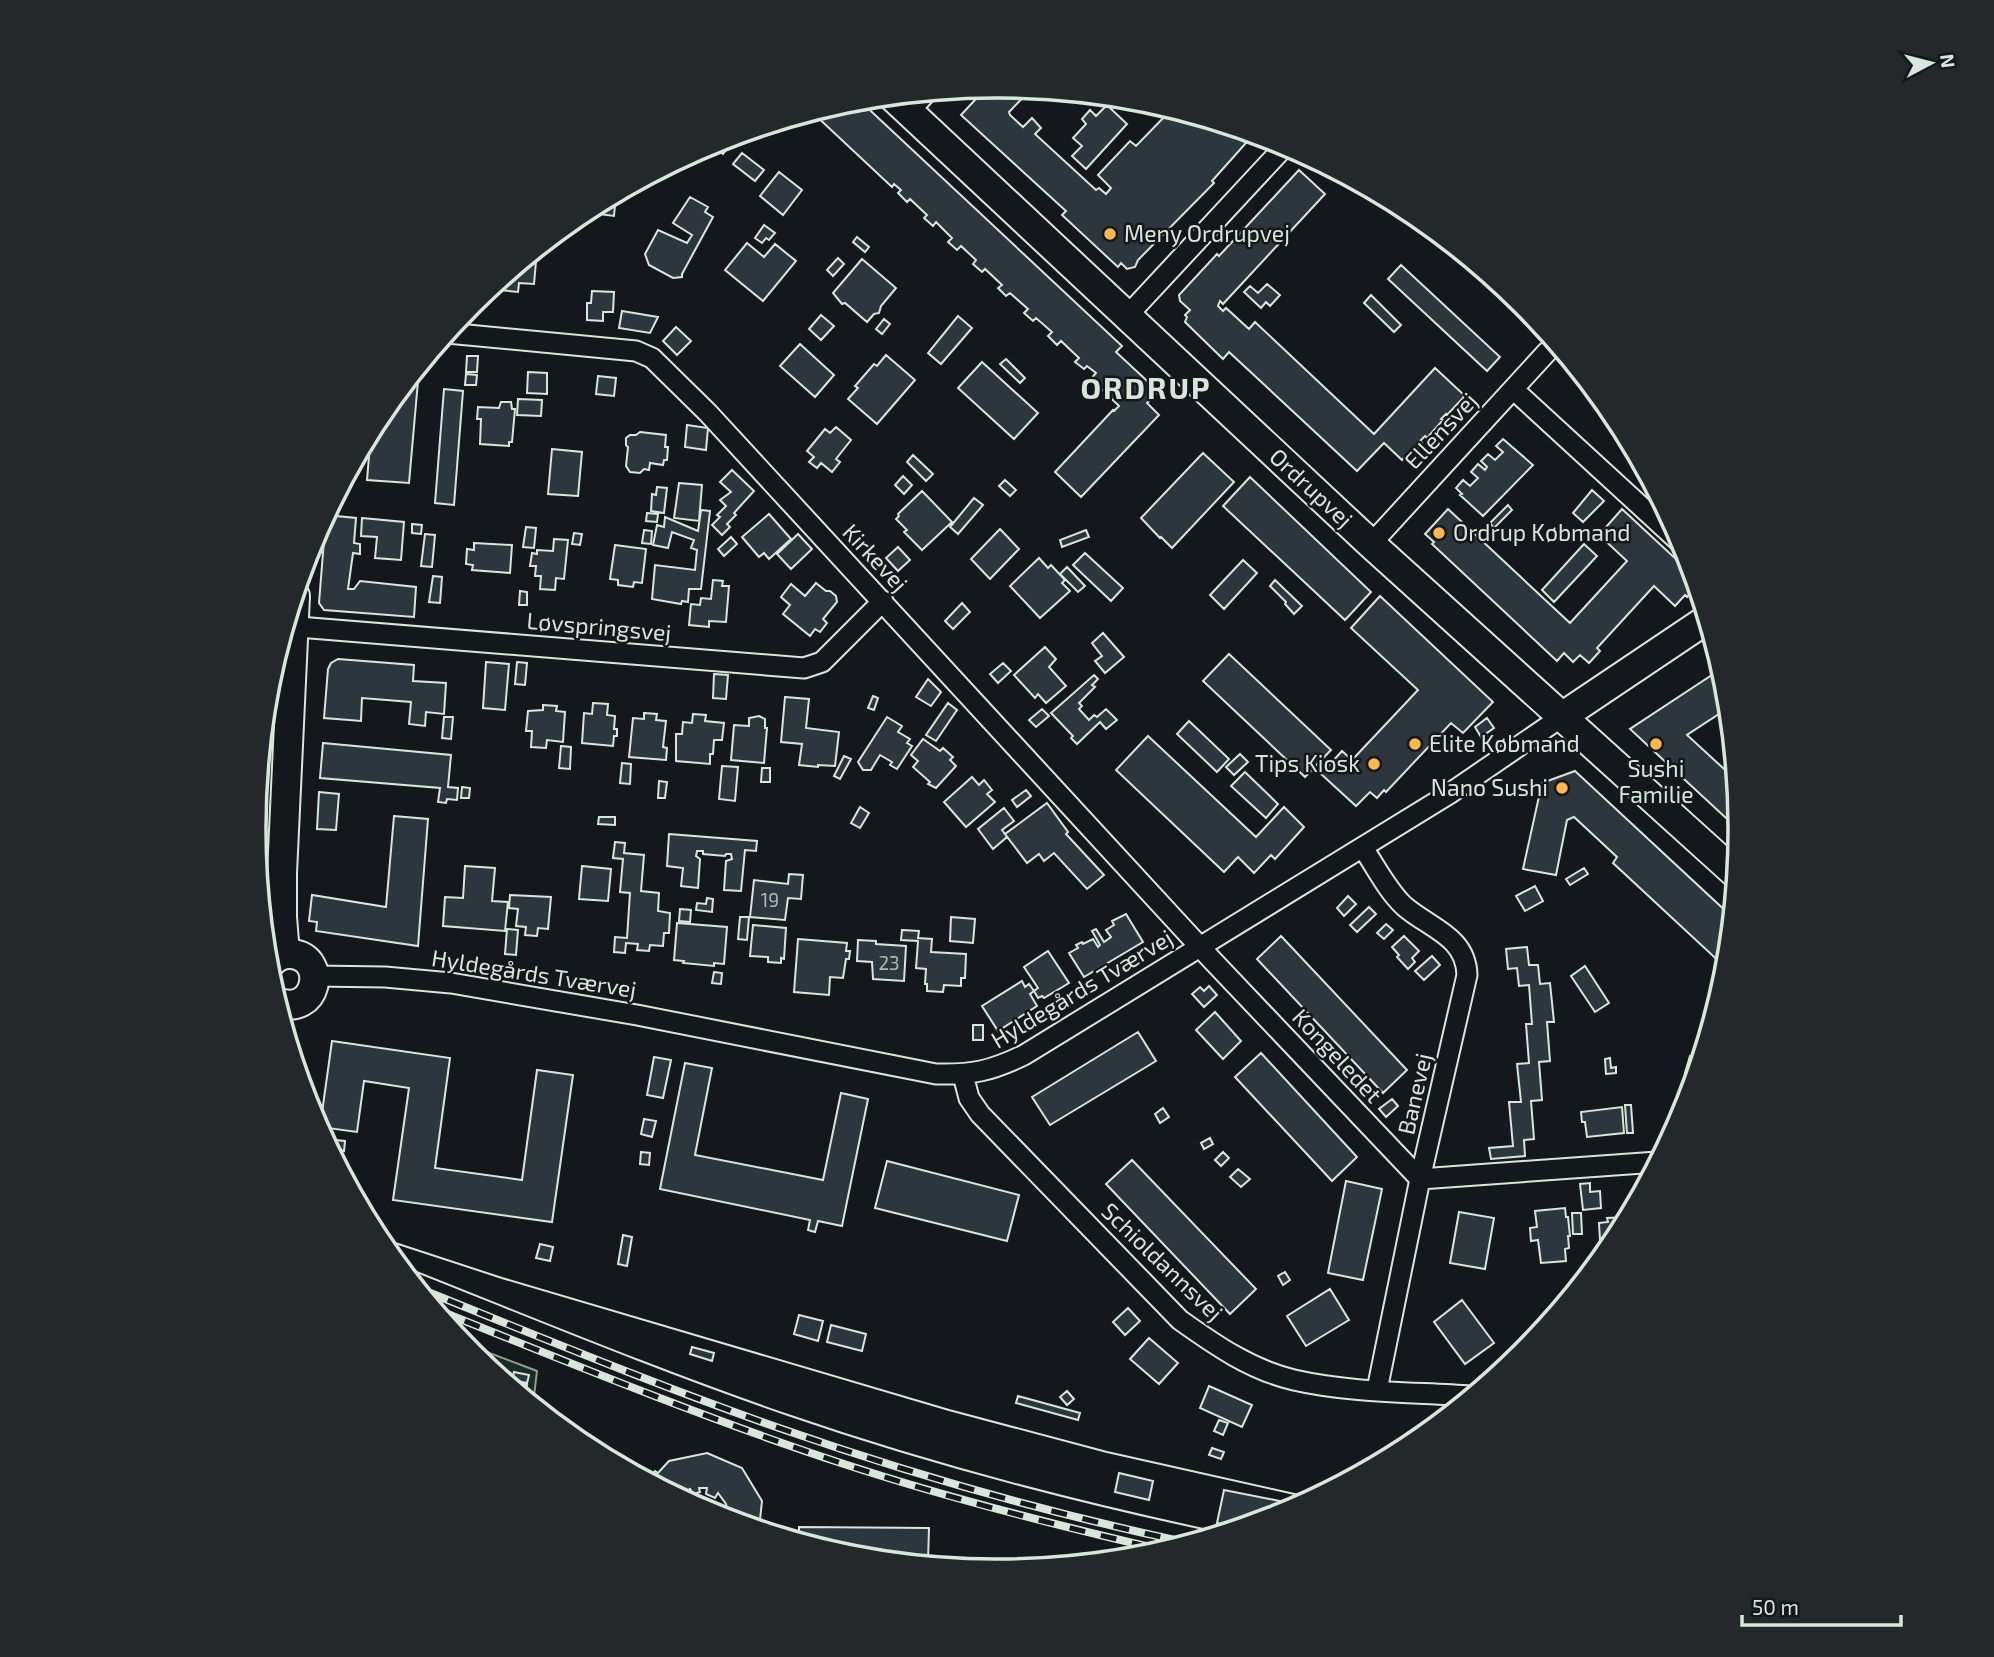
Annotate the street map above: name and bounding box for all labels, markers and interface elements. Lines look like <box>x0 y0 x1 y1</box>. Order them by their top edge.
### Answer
north arrow <box>1896 28 1966 98</box>
text: N <box>1936 53 1961 69</box>
place label: Meny Ordrupvej <box>1124 219 1290 247</box>
marker: Meny Ordrupvej <box>1102 226 1118 242</box>
district label: ORDRUP <box>1080 369 1212 405</box>
street label: Ellensvej <box>1398 386 1483 474</box>
street label: Ordrupvej <box>1264 442 1359 533</box>
street label: Kirkevej <box>837 518 914 597</box>
place label: Ordrup Købmand <box>1453 518 1630 546</box>
marker: Ordrup Købmand <box>1431 525 1447 541</box>
street label: Løvspringsvej <box>526 606 673 646</box>
place label: Elite Købmand <box>1429 729 1580 757</box>
marker: Elite Købmand <box>1407 736 1423 752</box>
marker: Sushi Familie <box>1648 736 1664 752</box>
place label: Tips Kiosk <box>1255 749 1360 777</box>
place label: Sushi Familie <box>1618 754 1694 808</box>
marker: Tips Kiosk <box>1366 756 1382 772</box>
place label: Nano Sushi <box>1431 773 1548 801</box>
marker: Nano Sushi <box>1554 780 1570 796</box>
house number: 19 <box>761 888 779 911</box>
street label: Hyldegårds Tværvej <box>986 923 1177 1053</box>
street label: Hyldegårds Tværvej <box>430 943 639 1003</box>
house number: 23 <box>878 951 900 974</box>
street label: Kongeledet <box>1287 1003 1388 1108</box>
street label: Banevej <box>1391 1050 1437 1137</box>
street label: Schioldannsvej <box>1096 1197 1229 1326</box>
scale bar <box>1742 1584 1901 1628</box>
text: 50 m <box>1752 1594 1799 1619</box>

